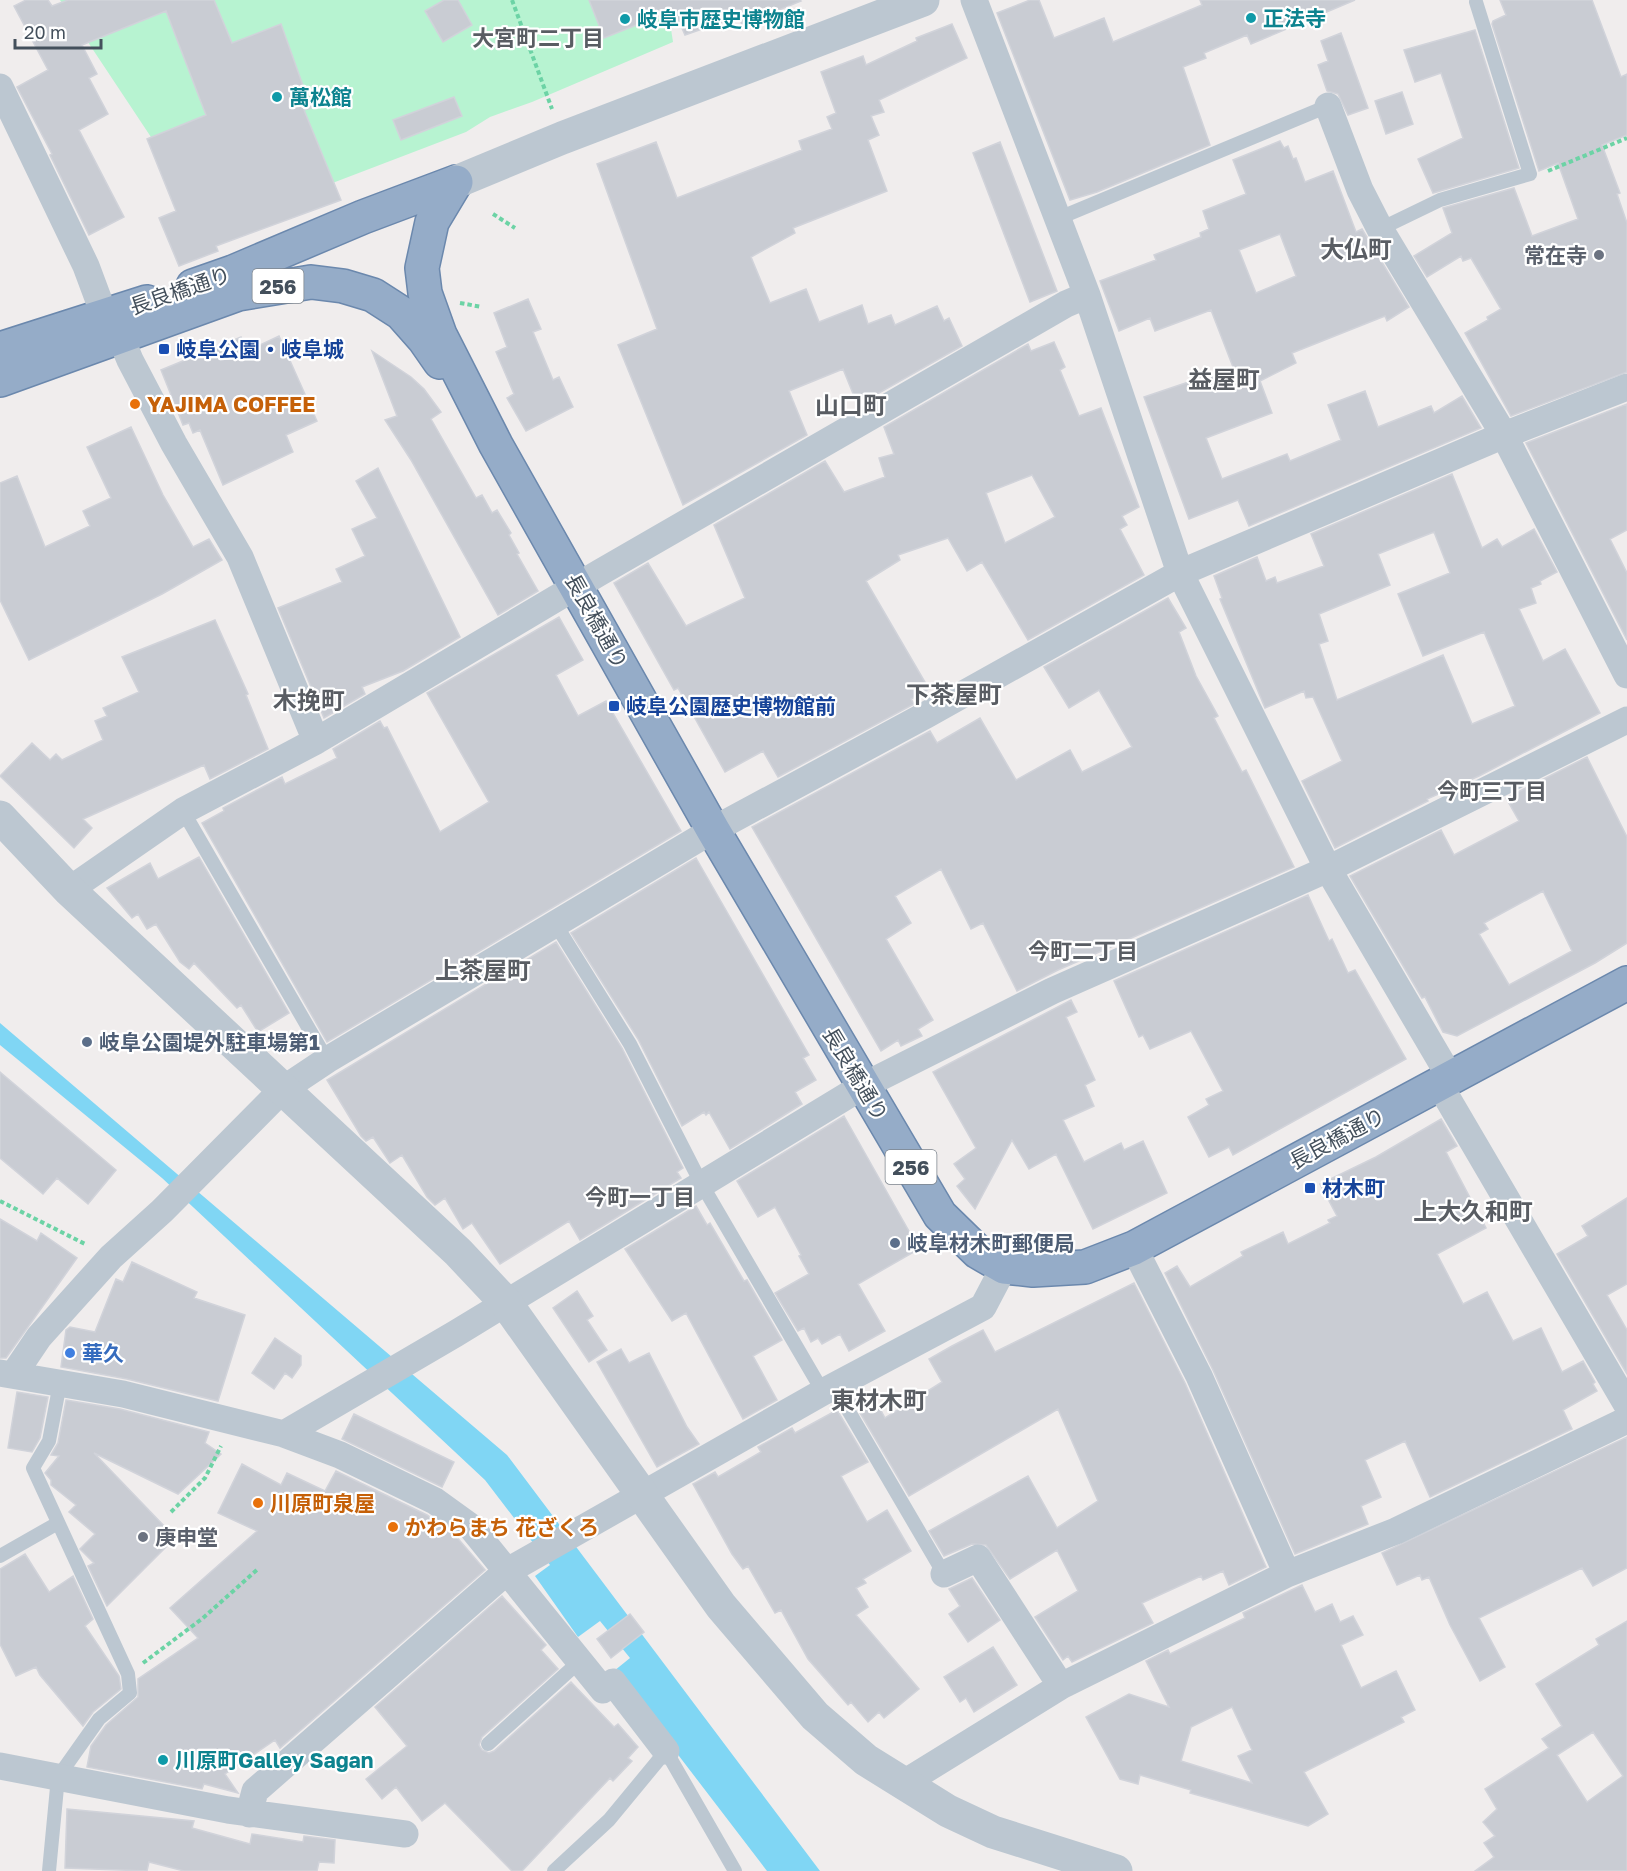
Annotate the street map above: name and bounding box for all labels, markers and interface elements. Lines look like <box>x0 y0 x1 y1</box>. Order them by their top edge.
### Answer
place label: 正法寺 <box>1263 5 1326 31</box>
place label: 岐阜市歴史博物館 <box>637 6 805 32</box>
marker: 正法寺 <box>1244 11 1258 25</box>
scale bar <box>15 12 100 50</box>
marker: 岐阜市歴史博物館 <box>618 12 632 26</box>
text: 20 m <box>24 21 66 43</box>
district label: 大宮町二丁目 <box>472 24 604 51</box>
place label: 萬松館 <box>289 84 352 110</box>
marker: 萬松館 <box>270 90 284 104</box>
district label: 大仏町 <box>1320 234 1392 263</box>
place label: 常在寺 <box>1524 242 1587 268</box>
marker: 常在寺 <box>1592 248 1606 262</box>
street label: 長良橋通り <box>126 261 234 319</box>
road number: 256 <box>252 269 304 303</box>
place label: 岐阜公園・岐阜城 <box>176 336 344 362</box>
marker: 岐阜公園・岐阜城 <box>157 342 171 356</box>
district label: 益屋町 <box>1188 364 1260 393</box>
district label: 山口町 <box>815 390 887 419</box>
place label: YAJIMA COFFEE <box>147 391 315 417</box>
marker: YAJIMA COFFEE <box>128 397 142 411</box>
street label: 長良橋通り <box>560 569 634 673</box>
district label: 下茶屋町 <box>906 679 1002 708</box>
district label: 木挽町 <box>273 685 345 714</box>
place label: 岐阜公園歴史博物館前 <box>626 693 836 719</box>
marker: 岐阜公園歴史博物館前 <box>607 699 621 713</box>
district label: 今町三丁目 <box>1437 777 1547 804</box>
district label: 今町二丁目 <box>1028 937 1138 964</box>
district label: 上茶屋町 <box>435 955 531 984</box>
street label: 長良橋通り <box>818 1022 894 1126</box>
place label: 岐阜公園堤外駐車場第1 <box>99 1029 320 1055</box>
marker: 岐阜公園堤外駐車場第1 <box>80 1035 94 1049</box>
street label: 長良橋通り <box>1285 1102 1389 1174</box>
road number: 256 <box>886 1150 936 1184</box>
place label: 材木町 <box>1322 1175 1385 1201</box>
marker: 材木町 <box>1303 1181 1317 1195</box>
district label: 今町一丁目 <box>585 1183 695 1210</box>
district label: 上大久和町 <box>1413 1196 1533 1225</box>
place label: 岐阜材木町郵便局 <box>907 1230 1075 1256</box>
marker: 岐阜材木町郵便局 <box>888 1236 902 1250</box>
place label: 華久 <box>82 1340 124 1366</box>
marker: 華久 <box>63 1346 77 1360</box>
district label: 東材木町 <box>831 1385 927 1414</box>
place label: 川原町泉屋 <box>270 1490 375 1516</box>
marker: 川原町泉屋 <box>251 1496 265 1510</box>
place label: かわらまち 花ざくろ <box>405 1514 599 1540</box>
marker: かわらまち 花ざくろ <box>386 1520 400 1534</box>
place label: 庚申堂 <box>155 1524 218 1550</box>
marker: 庚申堂 <box>136 1530 150 1544</box>
place label: 川原町Galley Sagan <box>175 1747 373 1773</box>
marker: 川原町Galley Sagan <box>156 1753 170 1767</box>

